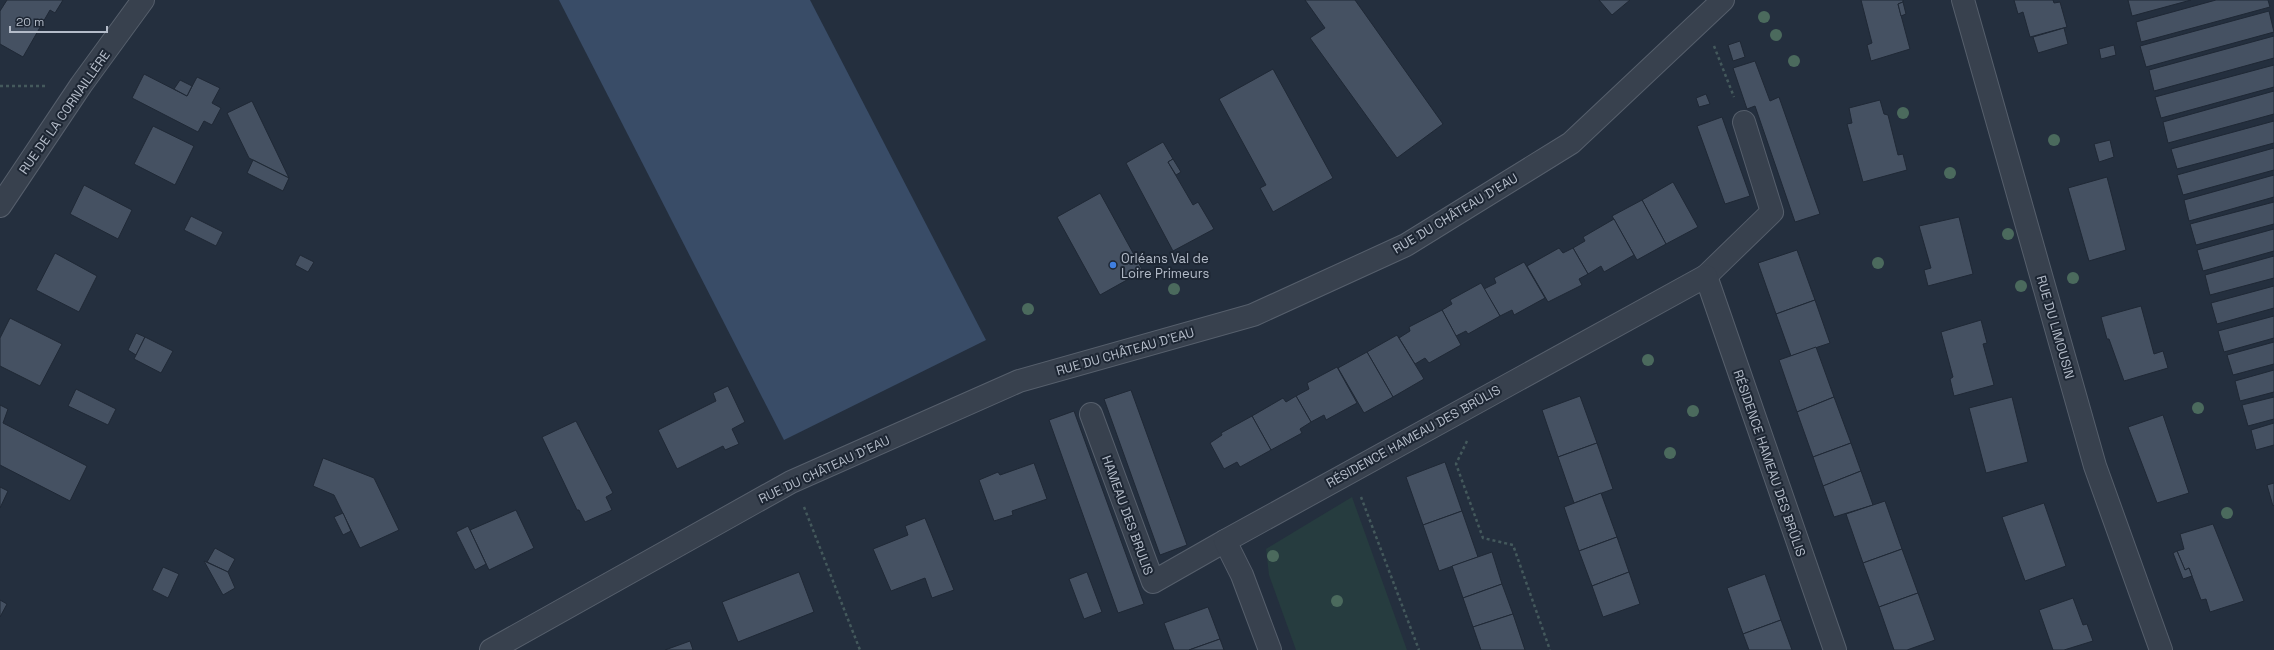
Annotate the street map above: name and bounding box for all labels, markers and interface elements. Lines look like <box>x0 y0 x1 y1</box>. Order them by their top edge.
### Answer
scale bar <box>10 8 107 34</box>
text: 20 m <box>16 14 44 30</box>
street label: RUE DE LA CORNAILLÈRE <box>15 47 114 178</box>
street label: RUE DU CHÂTEAU D'EAU <box>1390 169 1521 258</box>
place label: Orléans Val de Loire Primeurs <box>1121 250 1209 282</box>
marker: Orléans Val de Loire Primeurs <box>1108 260 1118 270</box>
street label: RUE DU LIMOUSIN <box>2033 273 2078 381</box>
street label: RUE DU CHÂTEAU D'EAU <box>1054 324 1196 379</box>
street label: RÉSIDENCE HAMEAU DES BRÛLIS <box>1730 368 1810 559</box>
street label: RÉSIDENCE HAMEAU DES BRÛLIS <box>1323 381 1503 492</box>
street label: RUE DU CHÂTEAU D'EAU <box>756 432 893 507</box>
street label: HAMEAU DES BRULIS <box>1098 453 1157 577</box>

